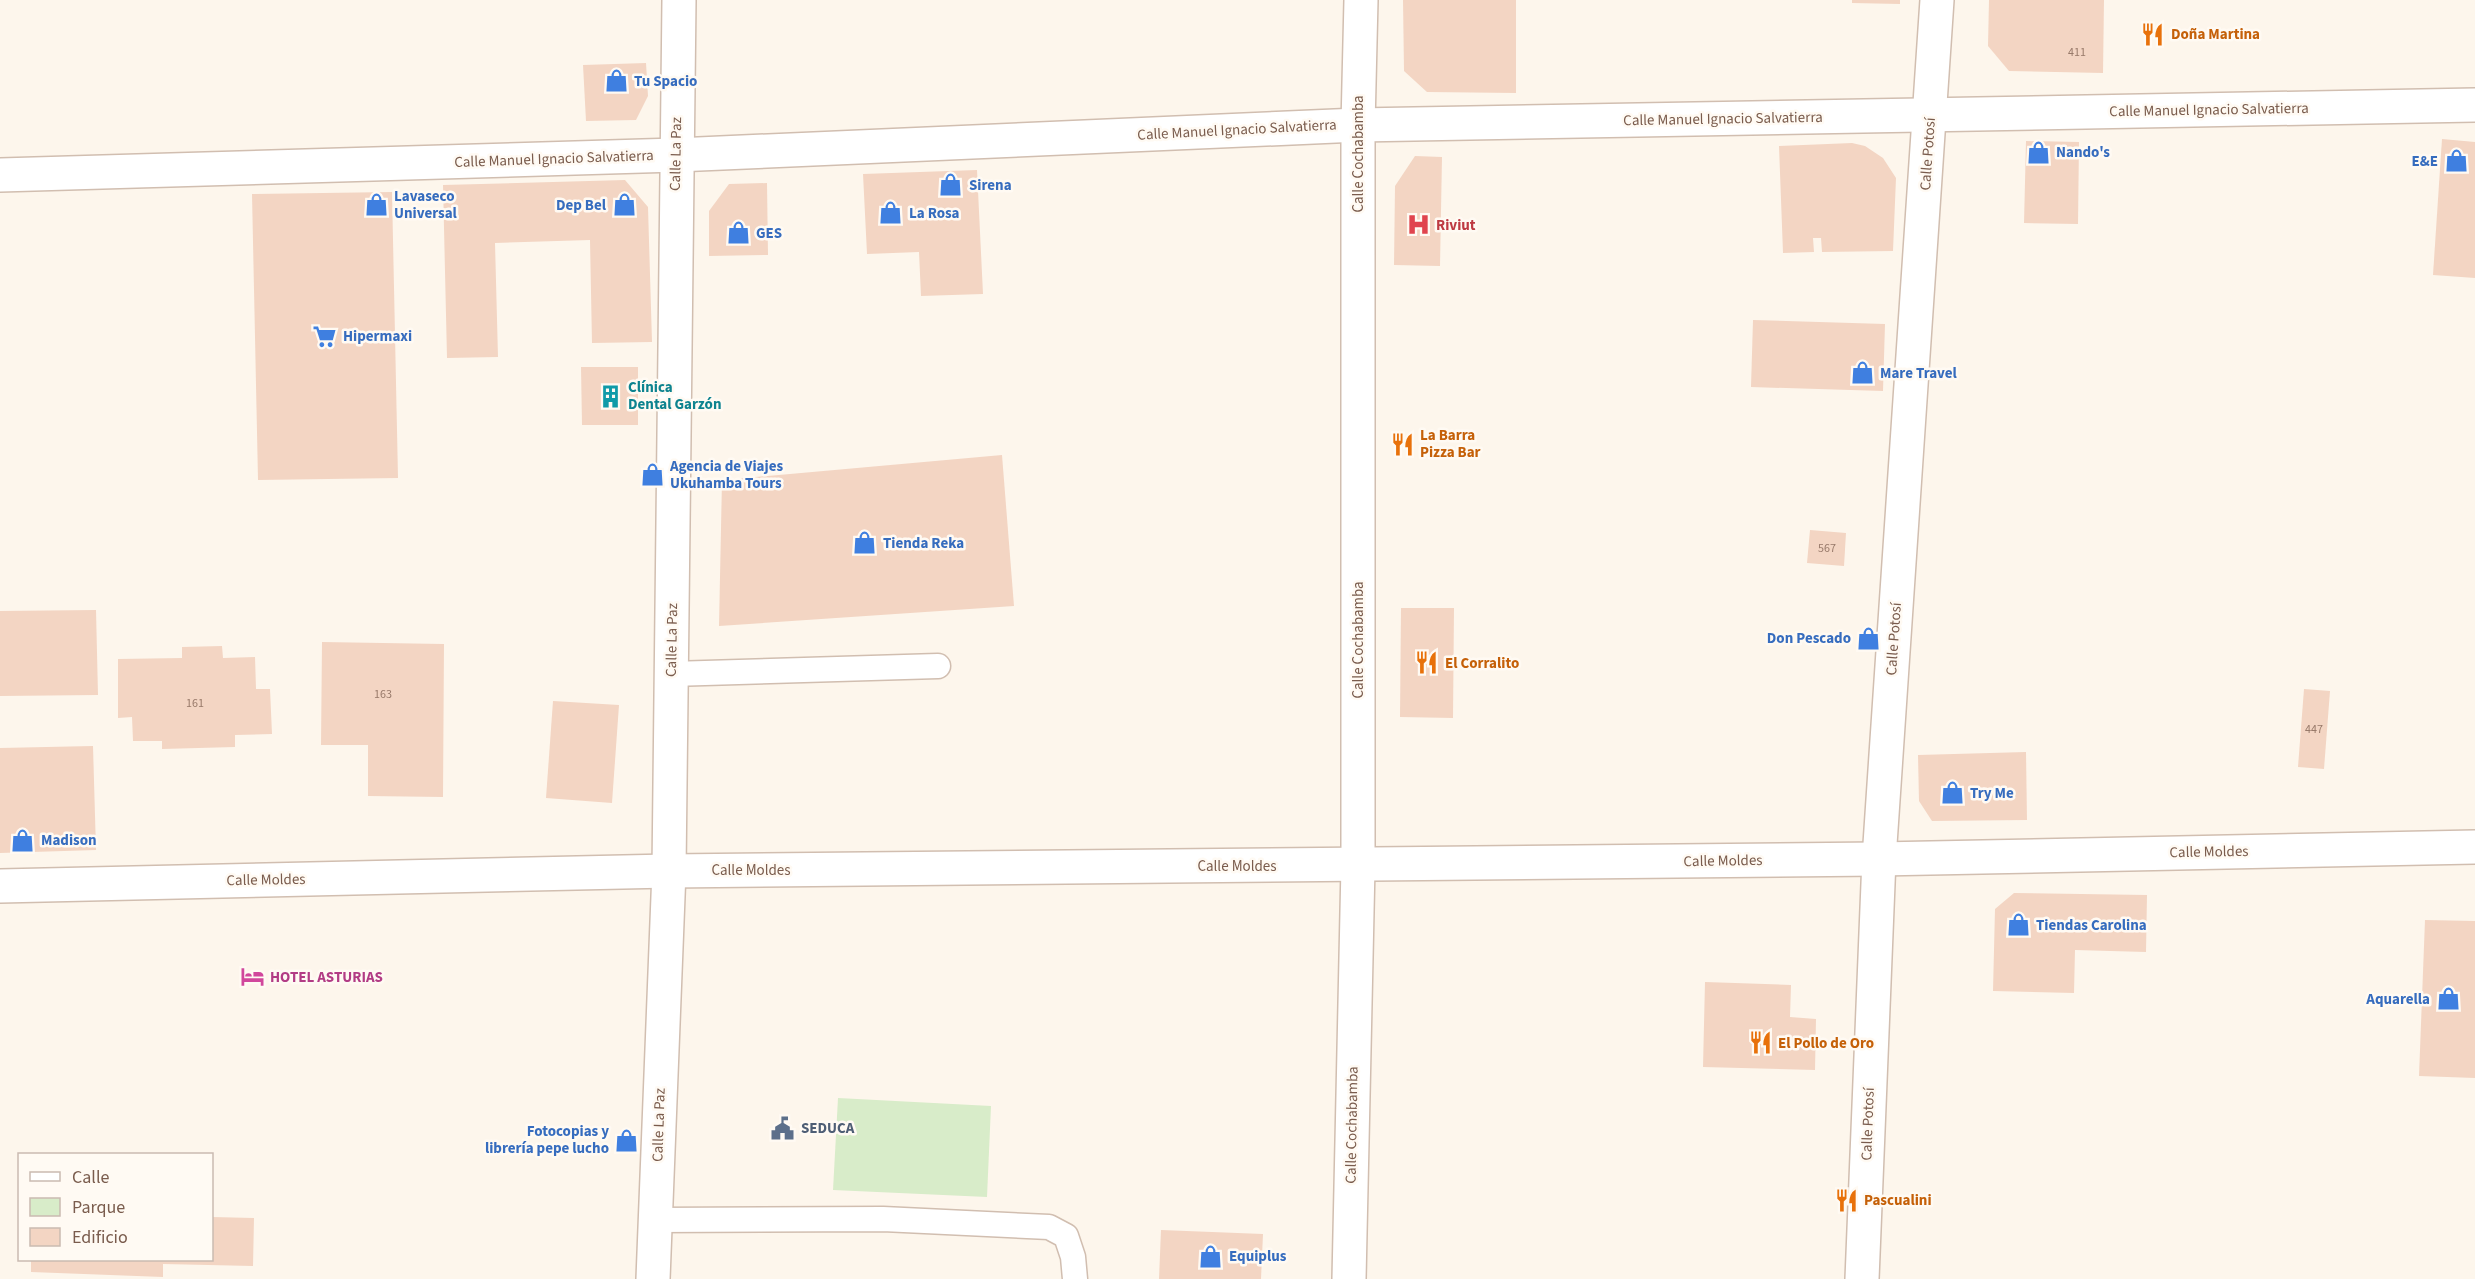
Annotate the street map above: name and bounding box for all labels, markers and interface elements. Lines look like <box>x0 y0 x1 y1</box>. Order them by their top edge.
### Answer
restaurant icon: Doña Martina <box>2140 21 2166 47</box>
place label: Doña Martina <box>2171 24 2260 45</box>
house number: 411 <box>2068 44 2086 61</box>
shop icon: Tu Spacio <box>603 68 629 94</box>
place label: Tu Spacio <box>634 71 697 92</box>
street label: Calle Cochabamba <box>1348 95 1369 213</box>
street label: Calle Manuel Ignacio Salvatierra <box>2109 98 2309 122</box>
street label: Calle Manuel Ignacio Salvatierra <box>1623 107 1823 131</box>
street label: Calle Manuel Ignacio Salvatierra <box>1137 114 1337 146</box>
street label: Calle Potosí <box>1915 115 1941 191</box>
street label: Calle La Paz <box>665 117 687 191</box>
shop icon: Nando's <box>2025 139 2051 165</box>
place label: Nando's <box>2056 142 2110 163</box>
street label: Calle Manuel Ignacio Salvatierra <box>454 145 654 173</box>
shop icon: E&E <box>2443 148 2469 174</box>
place label: E&E <box>2412 151 2438 172</box>
shop icon: Sirena <box>938 172 964 198</box>
place label: Sirena <box>969 175 1012 196</box>
place label: Lavaseco Universal <box>394 186 458 224</box>
shop icon: Lavaseco Universal <box>363 192 389 218</box>
shop icon: Dep Bel <box>611 192 637 218</box>
place label: Dep Bel <box>556 195 607 216</box>
shop icon: La Rosa <box>878 200 904 226</box>
place label: La Rosa <box>909 203 960 224</box>
hospital icon: Riviut <box>1405 212 1431 238</box>
place label: Riviut <box>1436 215 1476 236</box>
shop icon: GES <box>725 220 751 246</box>
place label: GES <box>756 223 782 244</box>
supermarket icon: Hipermaxi <box>312 323 338 349</box>
place label: Hipermaxi <box>343 326 412 347</box>
shop icon: Mare Travel <box>1849 360 1875 386</box>
place label: Mare Travel <box>1880 363 1958 384</box>
place label: Clínica Dental Garzón <box>628 377 722 415</box>
building icon: Clínica Dental Garzón <box>597 383 623 409</box>
place label: La Barra Pizza Bar <box>1420 425 1481 463</box>
restaurant icon: La Barra Pizza Bar <box>1389 431 1415 457</box>
place label: Agencia de Viajes Ukuhamba Tours <box>669 456 783 494</box>
shop icon: Agencia de Viajes Ukuhamba Tours <box>639 462 665 488</box>
shop icon: Tienda Reka <box>852 530 878 556</box>
place label: Tienda Reka <box>883 533 964 554</box>
house number: 567 <box>1818 540 1836 557</box>
street label: Calle Cochabamba <box>1348 581 1369 699</box>
street label: Calle Potosí <box>1881 600 1907 676</box>
street label: Calle La Paz <box>661 603 683 677</box>
shop icon: Don Pescado <box>1856 625 1882 651</box>
place label: Don Pescado <box>1767 628 1851 649</box>
restaurant icon: El Corralito <box>1414 650 1440 676</box>
place label: El Corralito <box>1445 653 1519 674</box>
house number: 163 <box>374 686 392 703</box>
house number: 161 <box>186 695 204 712</box>
house number: 447 <box>2305 721 2323 738</box>
shop icon: Try Me <box>1939 780 1965 806</box>
place label: Try Me <box>1970 783 2014 804</box>
shop icon: Madison <box>10 827 36 853</box>
place label: Madison <box>41 830 97 851</box>
street label: Calle Moldes <box>2169 841 2249 863</box>
street label: Calle Moldes <box>1683 850 1763 872</box>
street label: Calle Moldes <box>1197 856 1277 877</box>
street label: Calle Moldes <box>711 860 791 881</box>
street label: Calle Moldes <box>226 869 306 891</box>
shop icon: Tiendas Carolina <box>2005 912 2031 938</box>
place label: Tiendas Carolina <box>2036 915 2147 936</box>
hotel icon: HOTEL ASTURIAS <box>239 964 265 990</box>
place label: HOTEL ASTURIAS <box>270 967 383 988</box>
shop icon: Aquarella <box>2435 986 2461 1012</box>
place label: Aquarella <box>2365 989 2430 1010</box>
restaurant icon: El Pollo de Oro <box>1747 1030 1773 1056</box>
place label: El Pollo de Oro <box>1778 1033 1874 1054</box>
street label: Calle Cochabamba <box>1340 1066 1364 1184</box>
street label: Calle Potosí <box>1856 1086 1880 1161</box>
street label: Calle La Paz <box>647 1088 671 1162</box>
public building icon: SEDUCA <box>770 1115 796 1141</box>
place label: SEDUCA <box>801 1118 855 1139</box>
place label: Fotocopias y librería pepe lucho <box>485 1121 609 1159</box>
shop icon: Fotocopias y librería pepe lucho <box>614 1127 640 1153</box>
legend <box>18 1153 213 1261</box>
text: Calle <box>72 1165 110 1190</box>
restaurant icon: Pascualini <box>1833 1187 1859 1213</box>
place label: Pascualini <box>1864 1190 1932 1211</box>
text: Parque <box>72 1195 125 1220</box>
text: Edificio <box>72 1225 128 1250</box>
shop icon: Equiplus <box>1198 1243 1224 1269</box>
place label: Equiplus <box>1229 1246 1287 1267</box>

